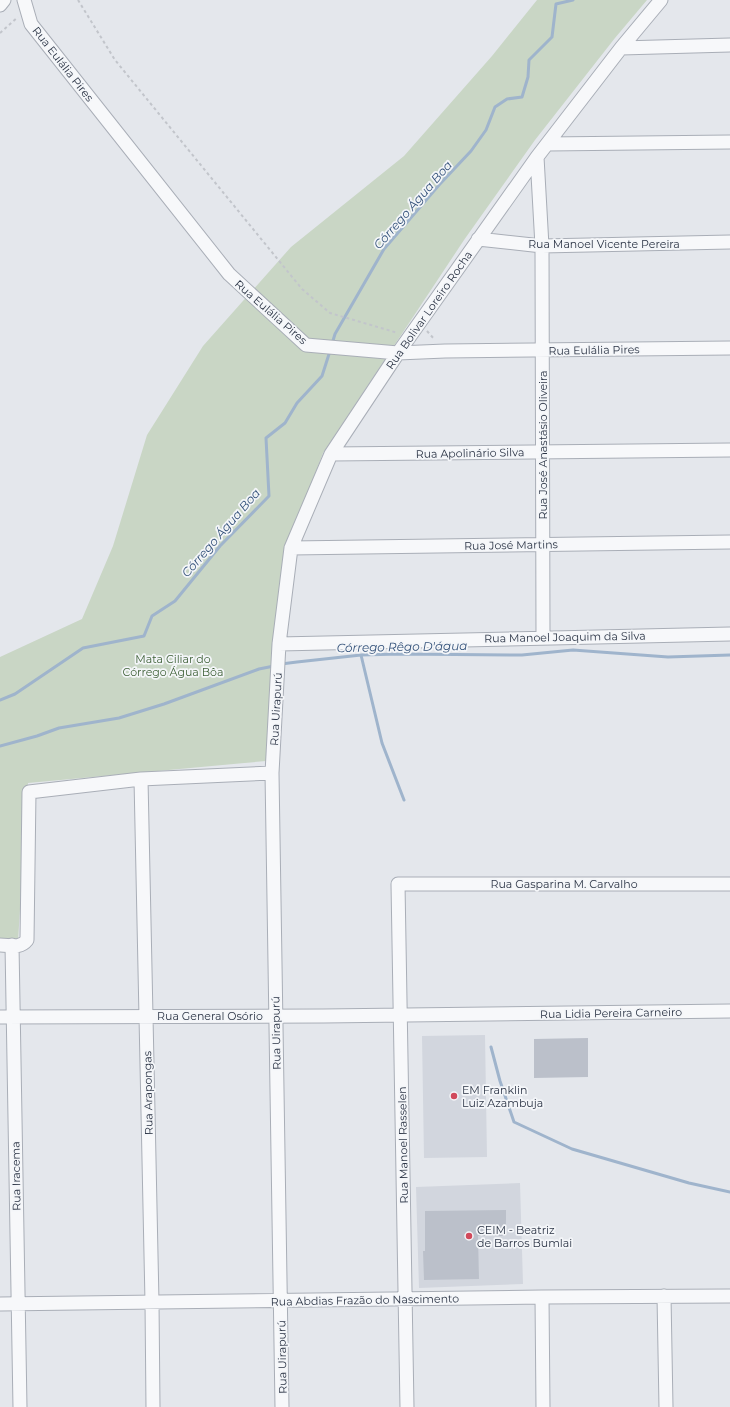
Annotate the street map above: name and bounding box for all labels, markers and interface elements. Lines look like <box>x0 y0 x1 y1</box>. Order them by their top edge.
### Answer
street label: Rua Eulália Pires <box>29 24 97 105</box>
water label: Córrego Água Boa <box>370 157 455 252</box>
street label: Rua Manoel Vicente Pereira <box>528 237 680 251</box>
street label: Rua Bolivar Loreiro Rocha <box>383 248 475 372</box>
street label: Rua Eulália Pires <box>232 277 311 348</box>
street label: Rua Eulália Pires <box>548 342 640 358</box>
street label: Rua José Anastásio Oliveira <box>536 370 550 520</box>
street label: Rua Apolinário Silva <box>415 445 525 461</box>
water label: Córrego Água Boa <box>178 485 263 580</box>
street label: Rua José Martins <box>464 537 559 553</box>
street label: Rua Manoel Joaquim da Silva <box>484 629 646 645</box>
water label: Córrego Rêgo D'água <box>336 638 468 655</box>
park label: Mata Ciliar do Córrego Água Bôa <box>123 652 223 679</box>
street label: Rua Uirapurú <box>267 672 285 746</box>
street label: Rua Gasparina M. Carvalho <box>490 877 638 891</box>
street label: Rua Uirapurú <box>268 996 284 1070</box>
street label: Rua Lidia Pereira Carneiro <box>540 1005 682 1021</box>
street label: Rua General Osório <box>157 1009 263 1023</box>
street label: Rua Arapongas <box>140 1050 156 1135</box>
place label: EM Franklin Luiz Azambuja <box>462 1083 543 1110</box>
street label: Rua Manoel Rasselen <box>395 1086 411 1204</box>
marker: EM Franklin Luiz Azambuja <box>449 1091 459 1101</box>
street label: Rua Iracema <box>8 1141 24 1211</box>
place label: CEIM - Beatriz de Barros Bumlai <box>477 1223 572 1250</box>
marker: CEIM - Beatriz de Barros Bumlai <box>464 1231 474 1241</box>
street label: Rua Abdias Frazão do Nascimento <box>271 1291 459 1309</box>
street label: Rua Uirapurú <box>274 1320 290 1394</box>

